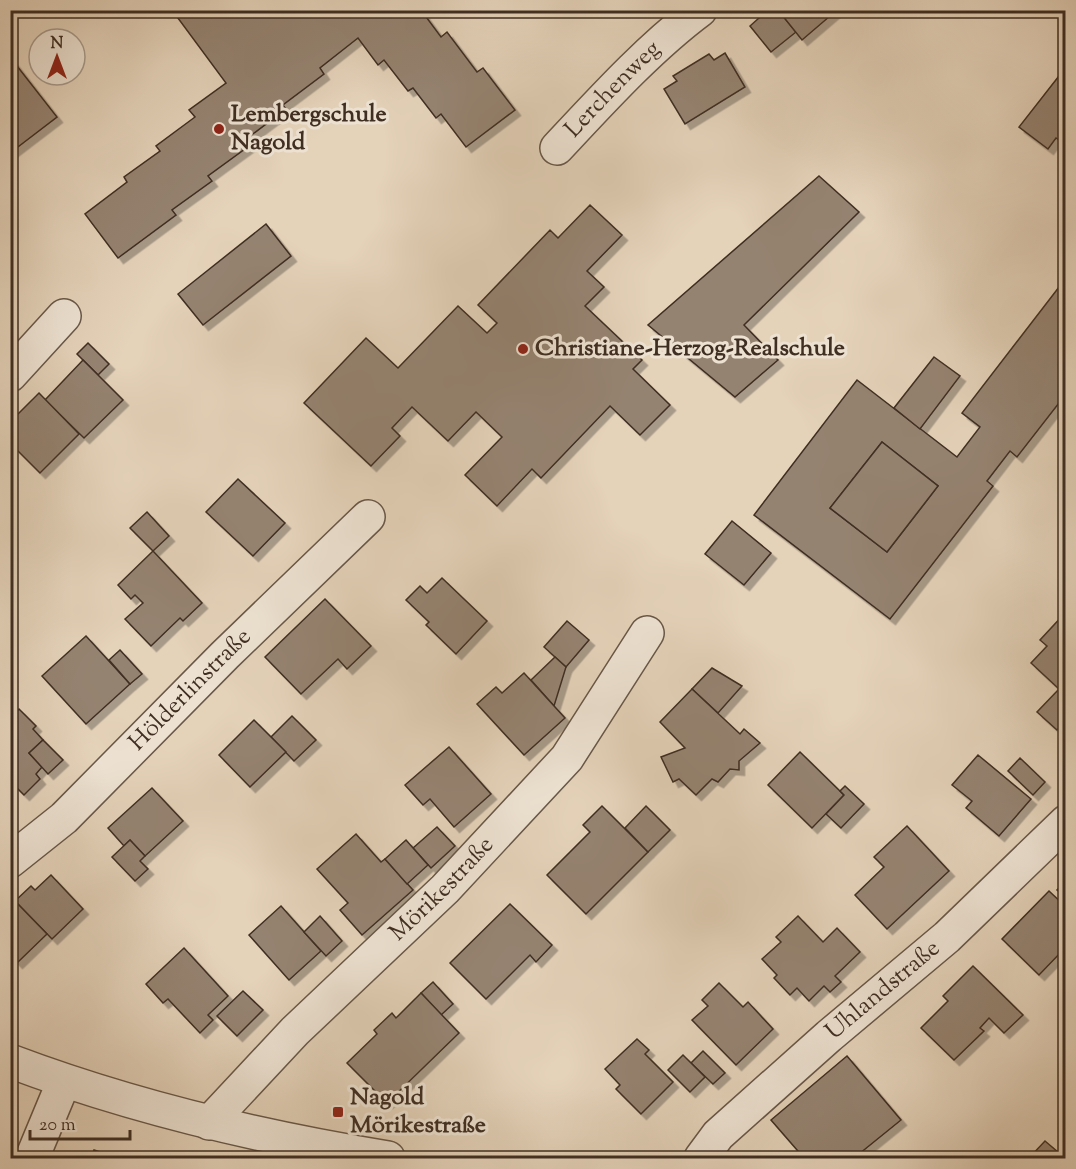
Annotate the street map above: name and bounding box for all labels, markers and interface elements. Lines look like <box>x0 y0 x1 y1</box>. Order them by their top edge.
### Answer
north arrow <box>27 27 87 87</box>
text: N <box>51 33 64 56</box>
street label: Lerchenweg <box>557 33 669 146</box>
place label: Lembergschule Nagold <box>231 98 387 160</box>
marker: Lembergschule Nagold <box>212 122 226 136</box>
place label: Christiane-Herzog-Realschule <box>535 332 845 366</box>
marker: Christiane-Herzog-Realschule <box>516 342 530 356</box>
street label: Hölderlinstraße <box>122 621 259 759</box>
street label: Mörikestraße <box>382 829 502 950</box>
street label: Uhlandstraße <box>818 932 948 1049</box>
place label: Nagold Mörikestraße <box>350 1081 486 1143</box>
scale bar <box>30 1103 130 1141</box>
marker: Nagold Mörikestraße <box>331 1105 345 1119</box>
text: 20 m <box>39 1113 76 1139</box>

